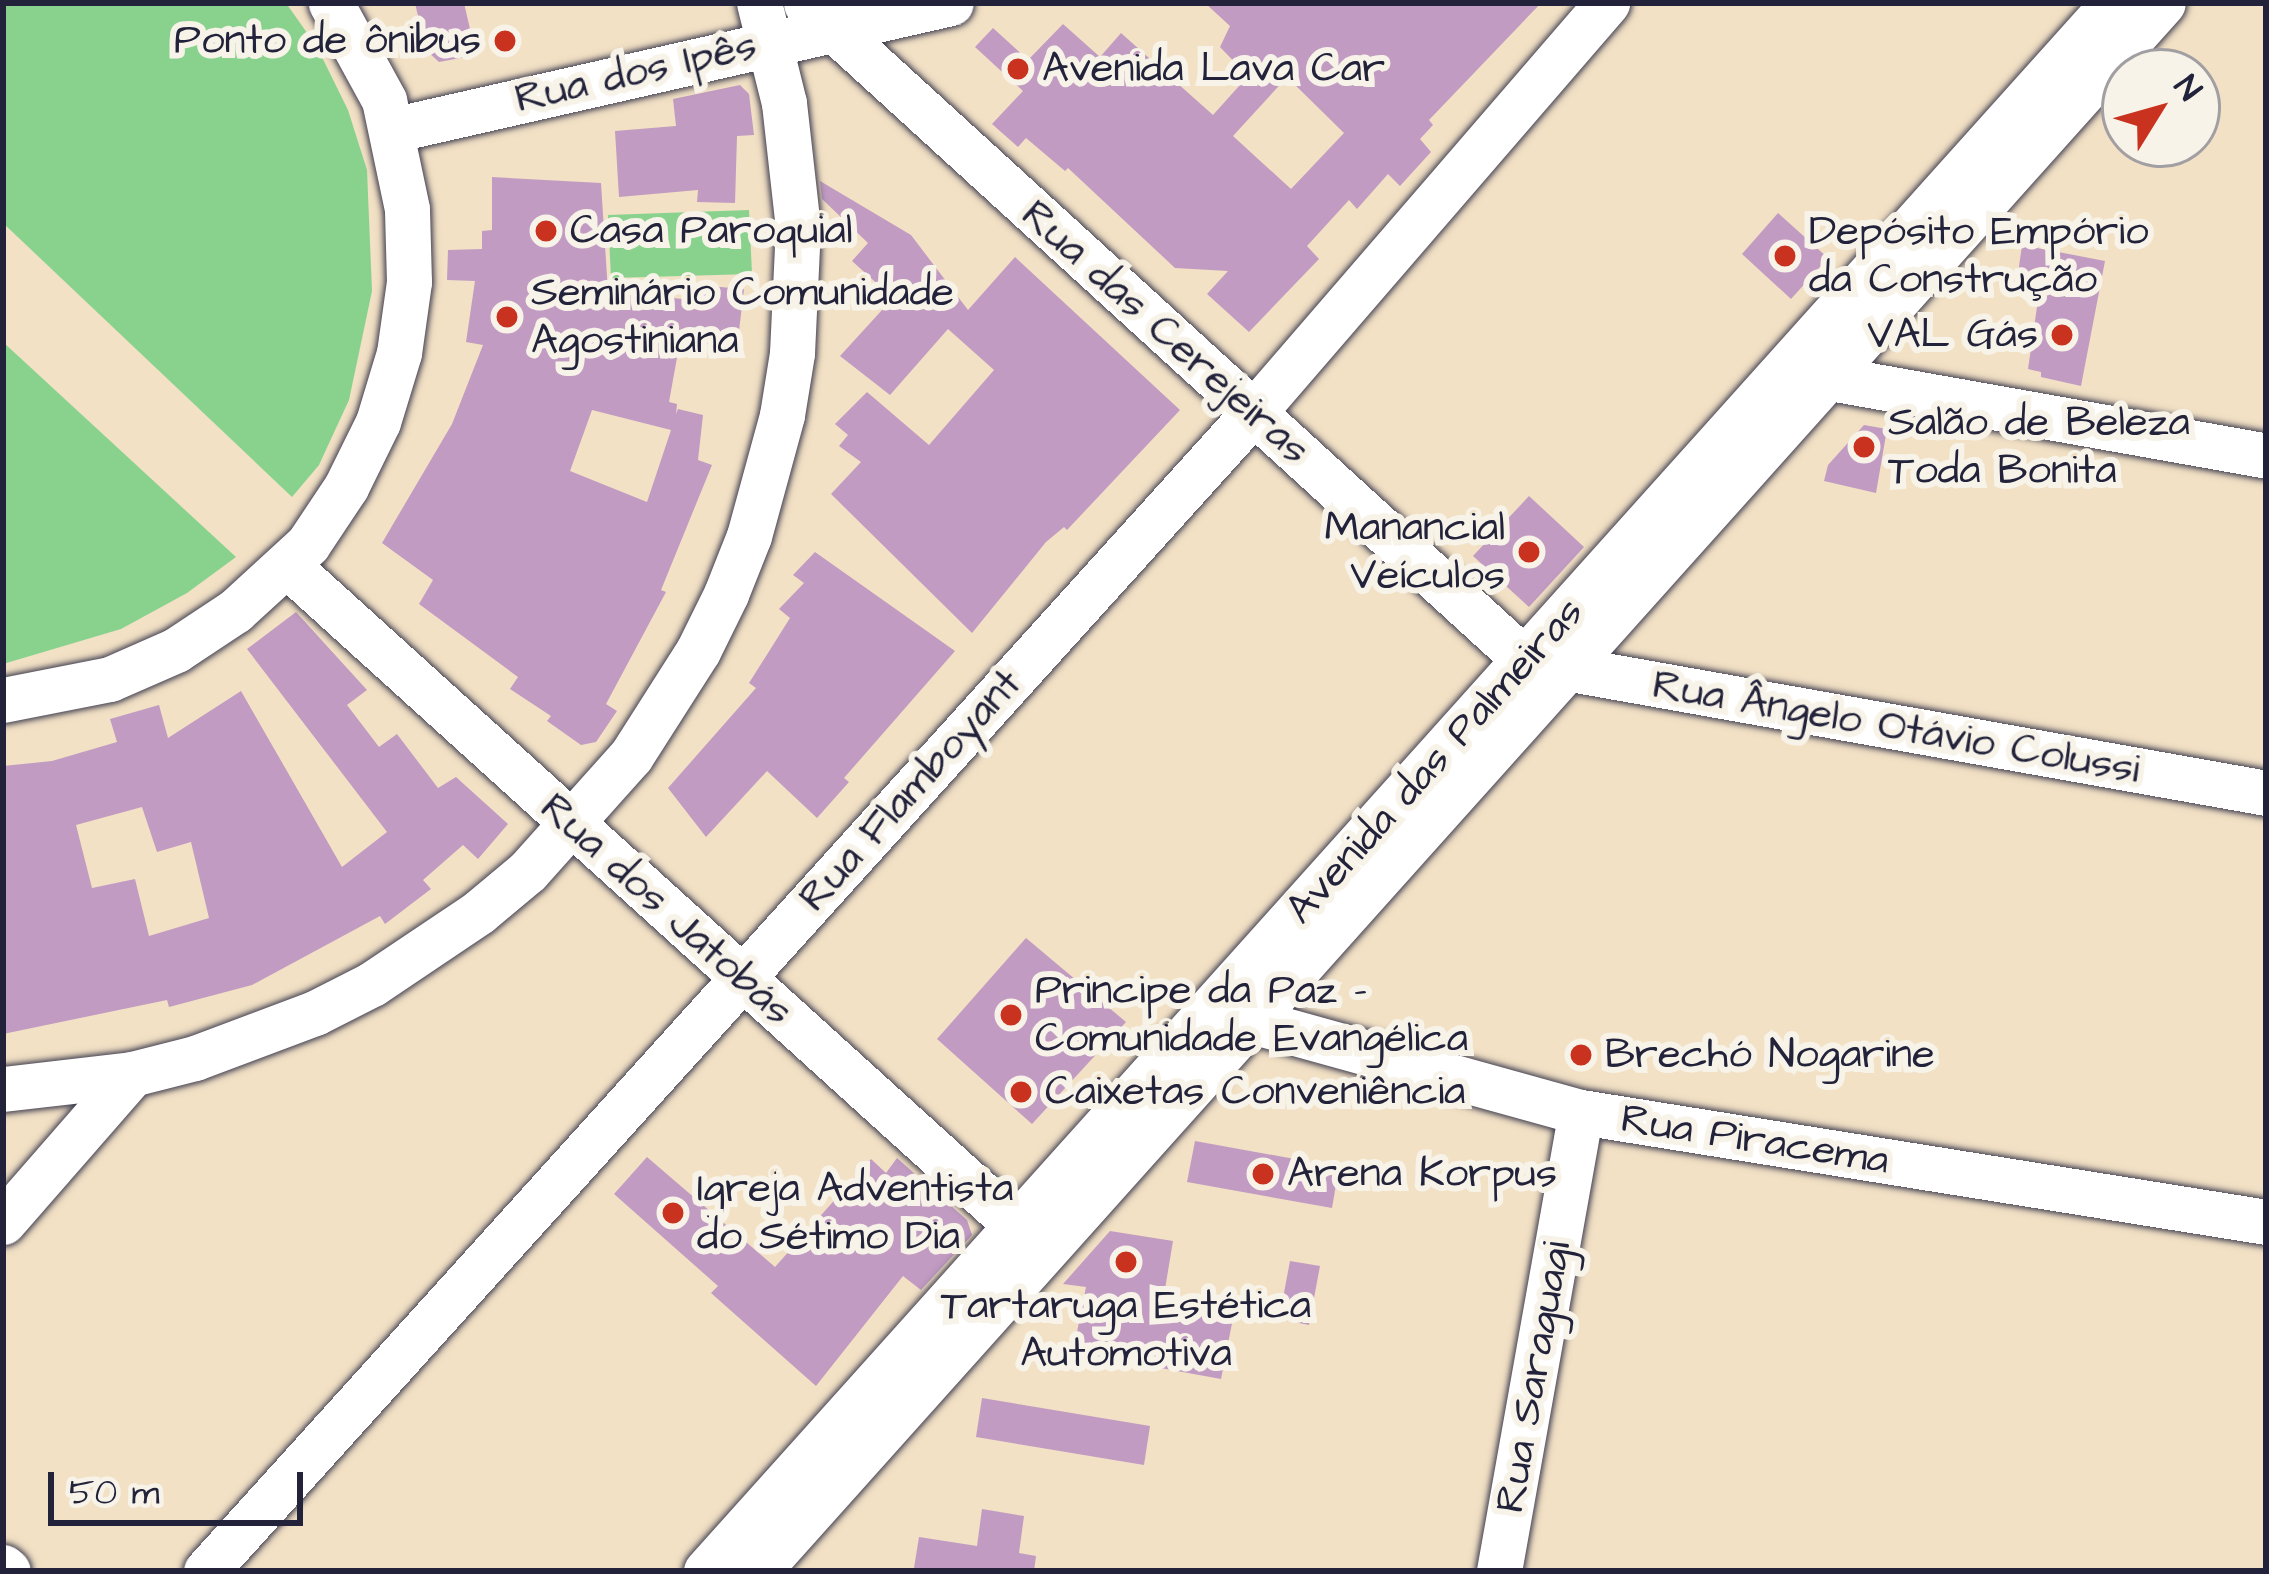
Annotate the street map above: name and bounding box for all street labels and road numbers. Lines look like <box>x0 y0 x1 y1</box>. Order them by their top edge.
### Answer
street label: Rua dos Ipês <box>510 21 762 125</box>
street label: Rua das Cerejeiras <box>1010 190 1320 476</box>
street label: Avenida das Palmeiras <box>1275 588 1595 934</box>
street label: Rua Flamboyant <box>789 659 1033 923</box>
street label: Rua Ângelo Otávio Colussi <box>1649 660 2143 796</box>
street label: Rua dos Jatobás <box>529 783 803 1037</box>
street label: Rua Piracema <box>1617 1094 1893 1186</box>
street label: Rua Saraguagi <box>1485 1237 1583 1517</box>

